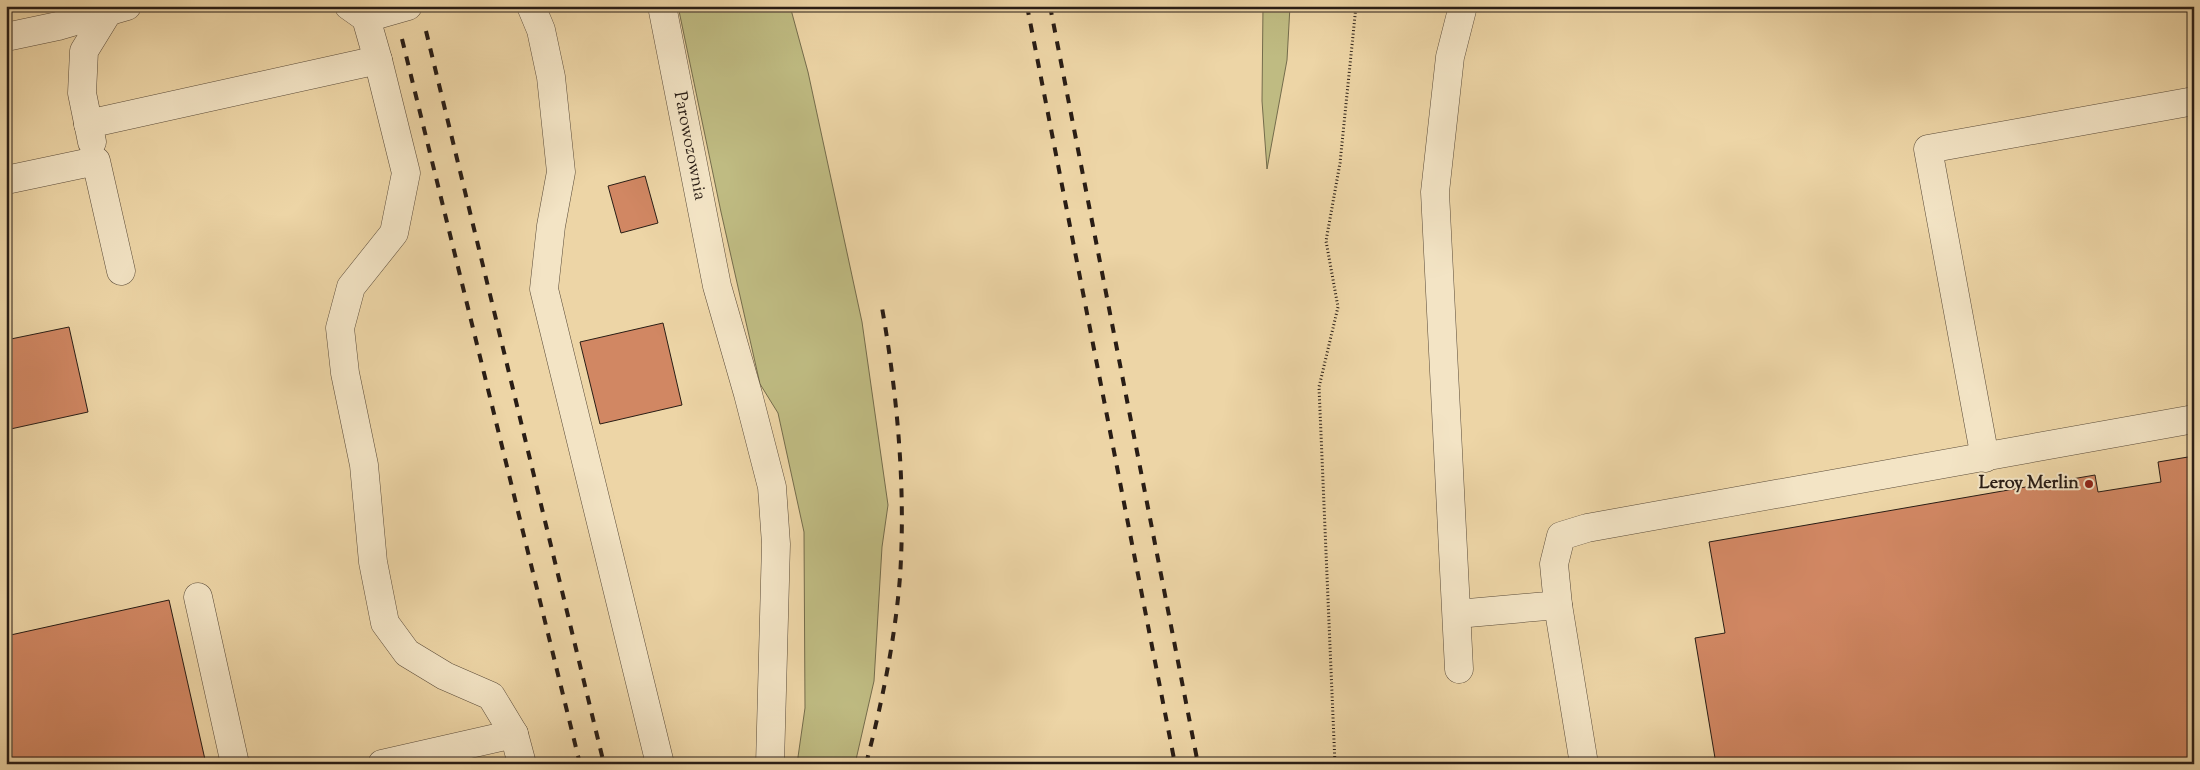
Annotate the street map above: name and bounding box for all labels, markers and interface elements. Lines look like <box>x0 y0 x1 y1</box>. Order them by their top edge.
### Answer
street label: Parowozownia <box>666 89 712 203</box>
place label: Leroy Merlin <box>1979 471 2079 497</box>
marker: Leroy Merlin <box>2083 478 2095 490</box>

